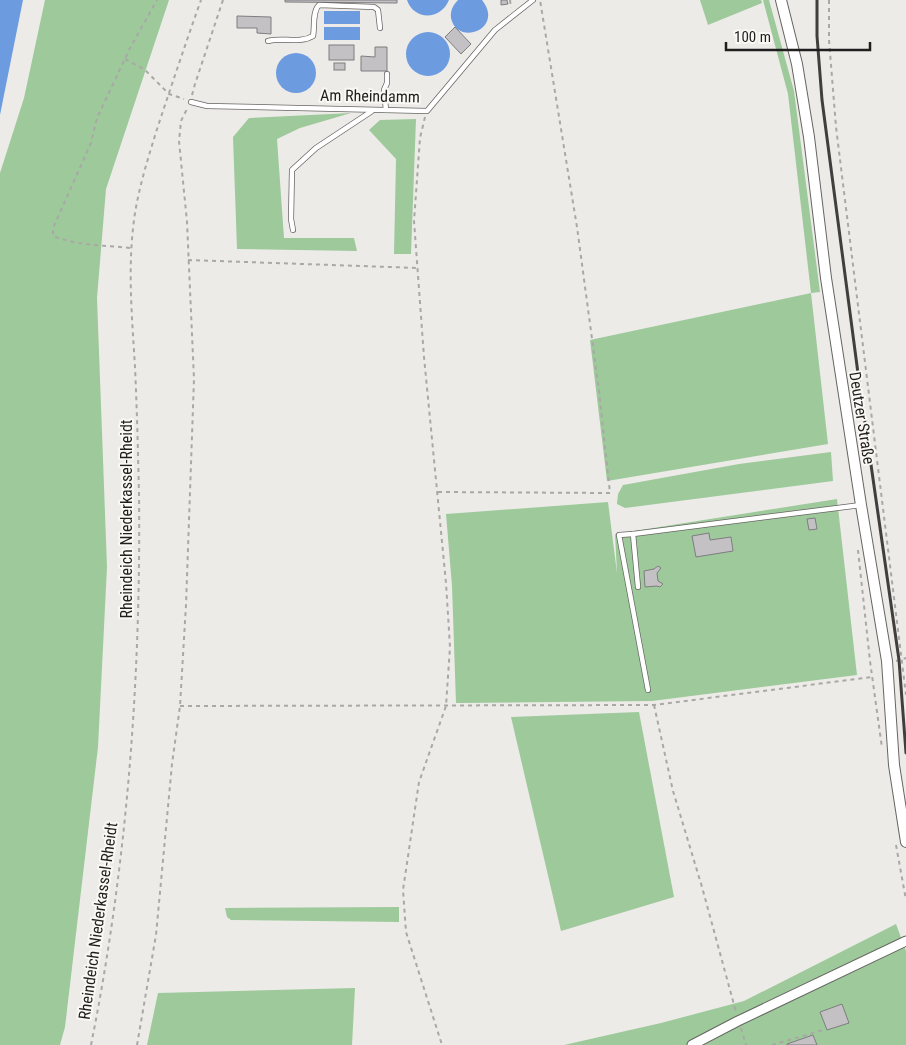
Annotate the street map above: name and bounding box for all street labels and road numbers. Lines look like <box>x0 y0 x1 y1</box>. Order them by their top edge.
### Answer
street label: Am Rheindamm <box>320 86 420 106</box>
street label: Deutzer Straße <box>845 371 879 465</box>
street label: Rheindeich Niederkassel-Rheidt <box>117 419 136 619</box>
street label: Rheindeich Niederkassel-Rheidt <box>75 821 121 1021</box>

